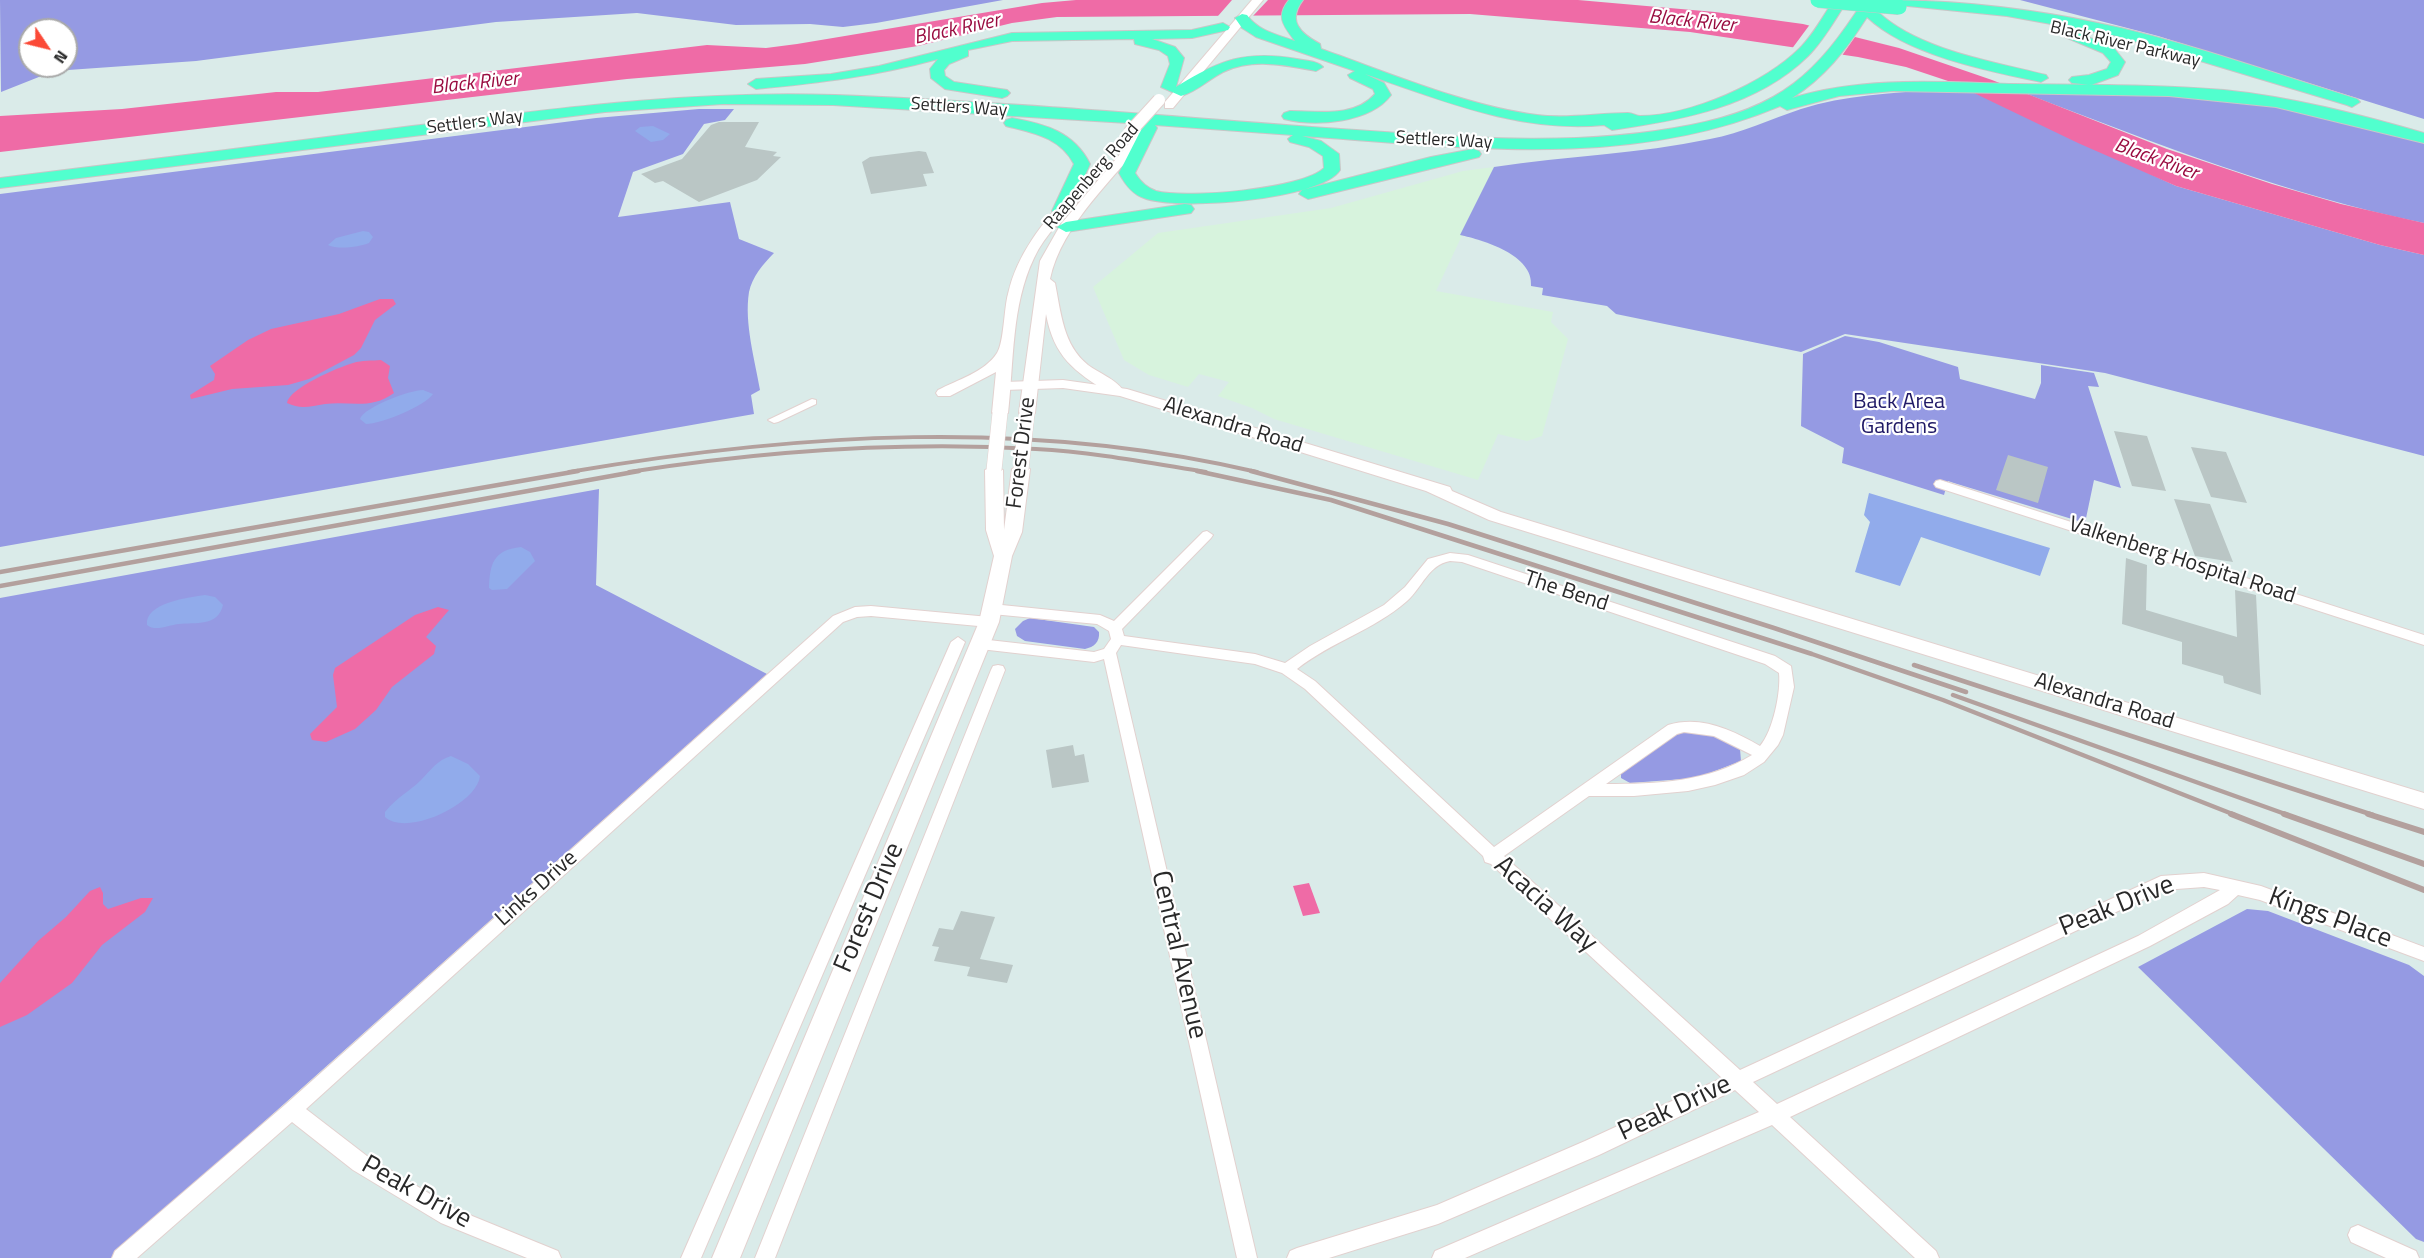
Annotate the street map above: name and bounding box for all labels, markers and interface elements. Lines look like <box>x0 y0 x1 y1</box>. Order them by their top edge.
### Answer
water label: Black River <box>1647 6 1737 38</box>
water label: Black River <box>912 9 1002 51</box>
street label: Black River Parkway <box>2048 17 2202 73</box>
north arrow <box>18 18 78 78</box>
text: N <box>48 46 74 69</box>
water label: Black River <box>430 68 520 100</box>
street label: Settlers Way <box>910 94 1008 122</box>
street label: Settlers Way <box>426 106 524 140</box>
street label: Raapenberg Road <box>1040 119 1144 235</box>
street label: Settlers Way <box>1395 128 1493 154</box>
water label: Black River <box>2111 134 2201 186</box>
park label: Back Area Gardens <box>1853 390 1945 442</box>
street label: Alexandra Road <box>1160 392 1306 460</box>
street label: Forest Drive <box>1002 396 1042 510</box>
street label: Valkenberg Hospital Road <box>2065 512 2299 610</box>
street label: The Bend <box>1520 566 1612 618</box>
street label: Alexandra Road <box>2031 668 2177 736</box>
street label: Forest Drive <box>828 838 912 978</box>
street label: Links Drive <box>491 845 583 933</box>
street label: Acacia Way <box>1486 850 1604 960</box>
street label: Central Avenue <box>1143 868 1213 1042</box>
street label: Peak Drive <box>2055 869 2179 945</box>
street label: Kings Place <box>2264 882 2396 956</box>
street label: Peak Drive <box>1613 1069 1737 1149</box>
street label: Peak Drive <box>355 1150 477 1236</box>

